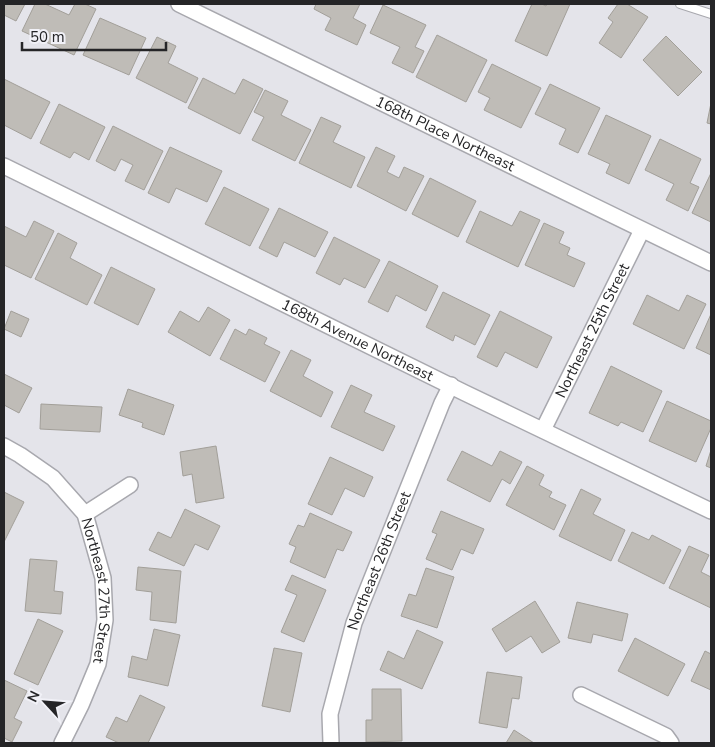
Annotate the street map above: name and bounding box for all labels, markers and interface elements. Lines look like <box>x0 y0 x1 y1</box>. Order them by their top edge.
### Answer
scale bar <box>22 20 166 52</box>
text: 50 m <box>30 27 65 47</box>
street label: 168th Place Northeast <box>372 91 519 176</box>
street label: Northeast 25th Street <box>550 259 634 401</box>
street label: 168th Avenue Northeast <box>278 294 437 386</box>
street label: Northeast 26th Street <box>343 488 416 632</box>
street label: Northeast 27th Street <box>77 515 115 665</box>
north arrow <box>20 677 70 727</box>
text: N <box>23 688 45 705</box>

